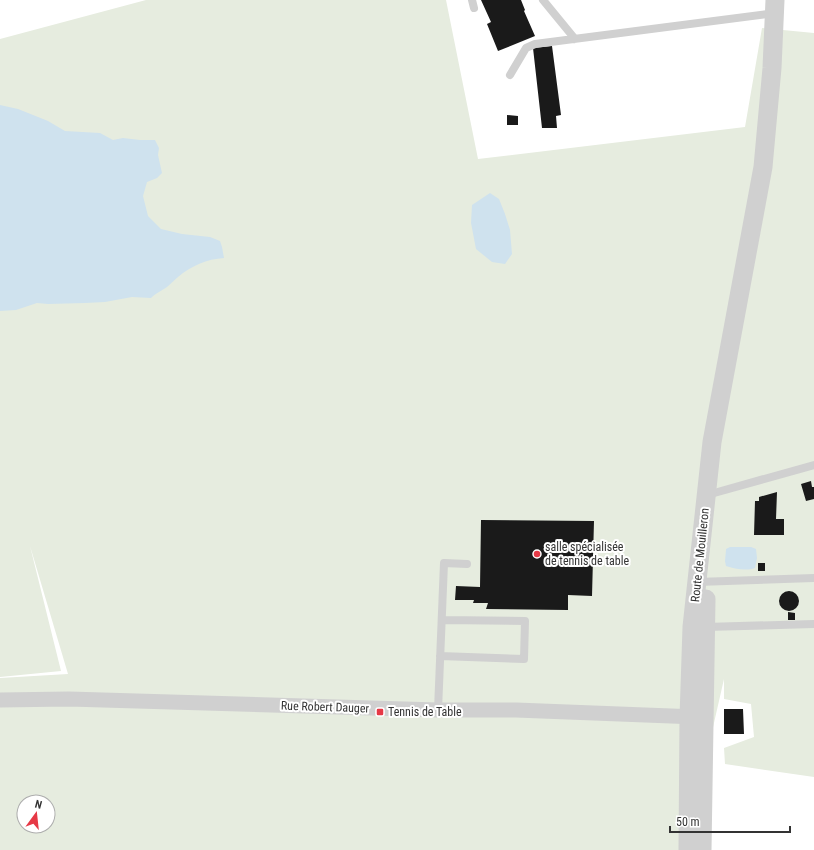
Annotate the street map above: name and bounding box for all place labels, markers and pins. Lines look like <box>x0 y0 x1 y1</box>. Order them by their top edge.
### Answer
place label: salle spécialisée de tennis de table <box>545 540 629 568</box>
marker: salle spécialisée de tennis de table <box>532 549 542 559</box>
place label: Tennis de Table <box>388 705 462 719</box>
marker: Tennis de Table <box>375 707 385 717</box>

